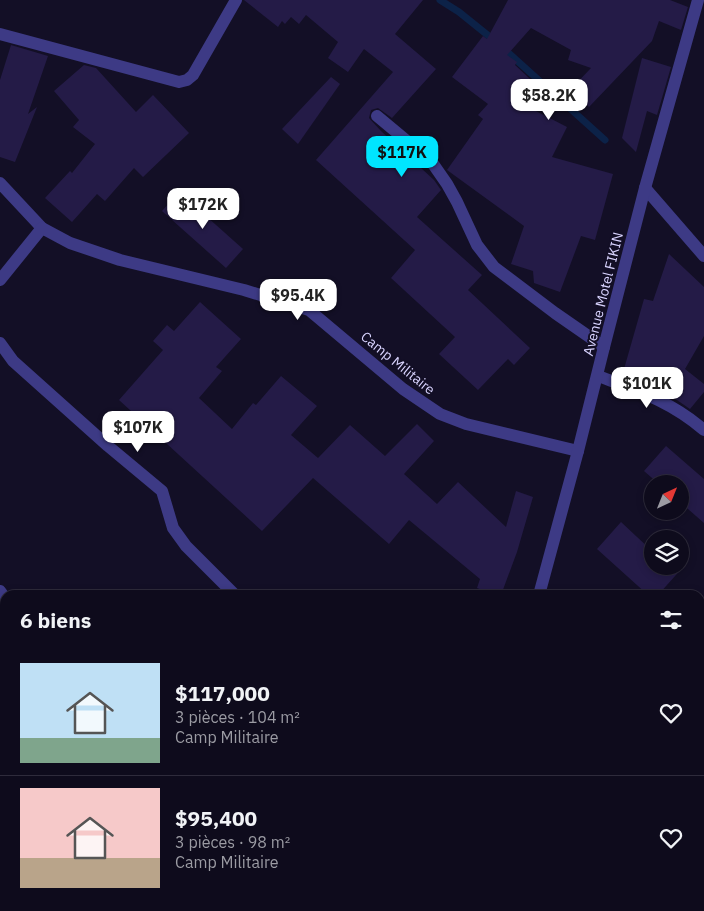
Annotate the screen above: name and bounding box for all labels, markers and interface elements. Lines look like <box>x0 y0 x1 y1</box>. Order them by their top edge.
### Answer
pin: $58.2K <box>508 78 590 121</box>
text: $58.2K <box>522 85 576 105</box>
pin: $117K <box>367 136 437 178</box>
text: $117K <box>377 142 427 162</box>
pin: $172K <box>168 188 238 230</box>
text: $172K <box>178 194 228 214</box>
street label: Avenue Motel FIKIN <box>579 230 627 358</box>
pin: $95.4K <box>257 278 339 321</box>
text: $95.4K <box>271 285 325 305</box>
street label: Camp Militaire <box>357 327 439 399</box>
pin: $101K <box>612 366 682 409</box>
text: $101K <box>622 373 672 393</box>
pin: $107K <box>103 410 173 453</box>
text: $107K <box>113 417 163 437</box>
north arrow <box>644 475 689 520</box>
map controls <box>644 475 689 575</box>
button: layers <box>644 530 689 575</box>
text: 6 biens <box>20 606 91 634</box>
icon: filters <box>657 606 685 634</box>
text: $117,000 <box>175 679 270 707</box>
icon: home <box>60 683 120 743</box>
icon: heart <box>657 699 685 727</box>
text: 3 pièces · 104 m² <box>175 707 300 727</box>
text: Camp Militaire <box>175 727 279 747</box>
text: $95,400 <box>175 804 257 832</box>
icon: home <box>60 808 120 868</box>
icon: heart <box>657 824 685 852</box>
text: 3 pièces · 98 m² <box>175 832 290 852</box>
text: Camp Militaire <box>175 852 279 872</box>

